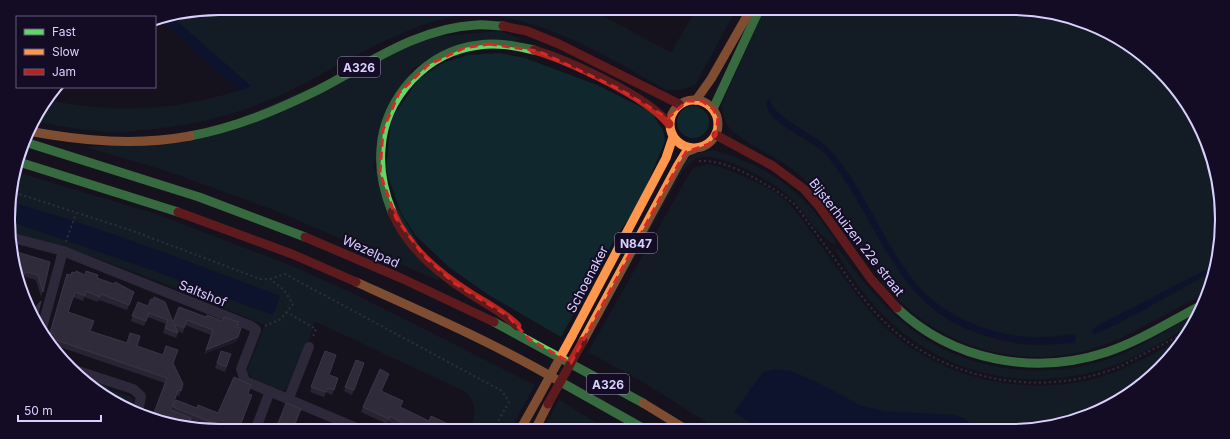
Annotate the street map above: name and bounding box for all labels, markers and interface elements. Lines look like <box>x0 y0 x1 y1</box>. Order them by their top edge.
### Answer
legend <box>16 16 156 88</box>
text: Fast <box>52 24 76 39</box>
text: Slow <box>52 44 80 59</box>
road number: A326 <box>338 57 380 77</box>
text: Jam <box>52 64 76 79</box>
street label: Bijsterhuizen 22e straat <box>806 175 908 299</box>
street label: Wezelpad <box>340 231 402 271</box>
road number: N847 <box>615 233 657 253</box>
street label: Schoenaker <box>563 243 611 315</box>
street label: Saltshof <box>177 276 229 310</box>
road number: A326 <box>587 374 629 394</box>
scale bar <box>18 397 101 423</box>
text: 50 m <box>24 403 53 418</box>

